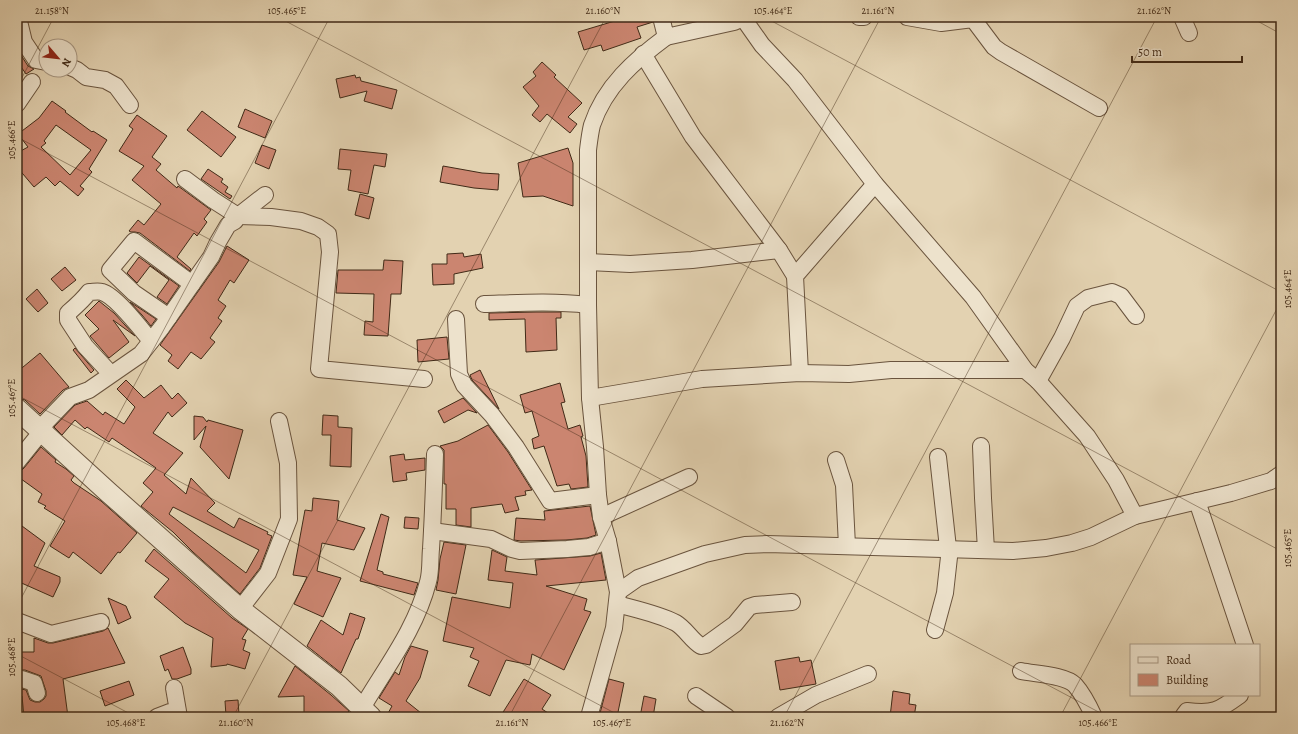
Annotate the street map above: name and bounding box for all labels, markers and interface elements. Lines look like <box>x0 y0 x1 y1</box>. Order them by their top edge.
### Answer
text: 21.158°N <box>35 4 69 17</box>
text: 105.465°E <box>268 4 306 17</box>
text: 21.160°N <box>586 4 620 17</box>
text: 105.464°E <box>754 4 792 17</box>
text: 21.161°N <box>862 4 894 17</box>
text: 21.162°N <box>1137 4 1171 17</box>
north arrow <box>38 38 78 78</box>
scale bar <box>1132 38 1242 64</box>
text: 50 m <box>1138 44 1162 60</box>
text: N <box>58 55 75 70</box>
text: 105.466°E <box>5 121 18 159</box>
text: 105.464°E <box>1281 270 1294 308</box>
text: 105.467°E <box>5 379 18 417</box>
text: 105.465°E <box>1281 529 1294 567</box>
text: 105.468°E <box>5 637 18 677</box>
legend <box>1130 644 1260 696</box>
text: Road <box>1166 652 1192 668</box>
text: Building <box>1166 672 1208 688</box>
text: 105.468°E <box>106 716 146 729</box>
text: 21.160°N <box>219 716 253 729</box>
text: 21.161°N <box>496 716 528 729</box>
text: 105.467°E <box>593 716 631 729</box>
text: 21.162°N <box>770 716 804 729</box>
text: 105.466°E <box>1079 716 1117 729</box>

